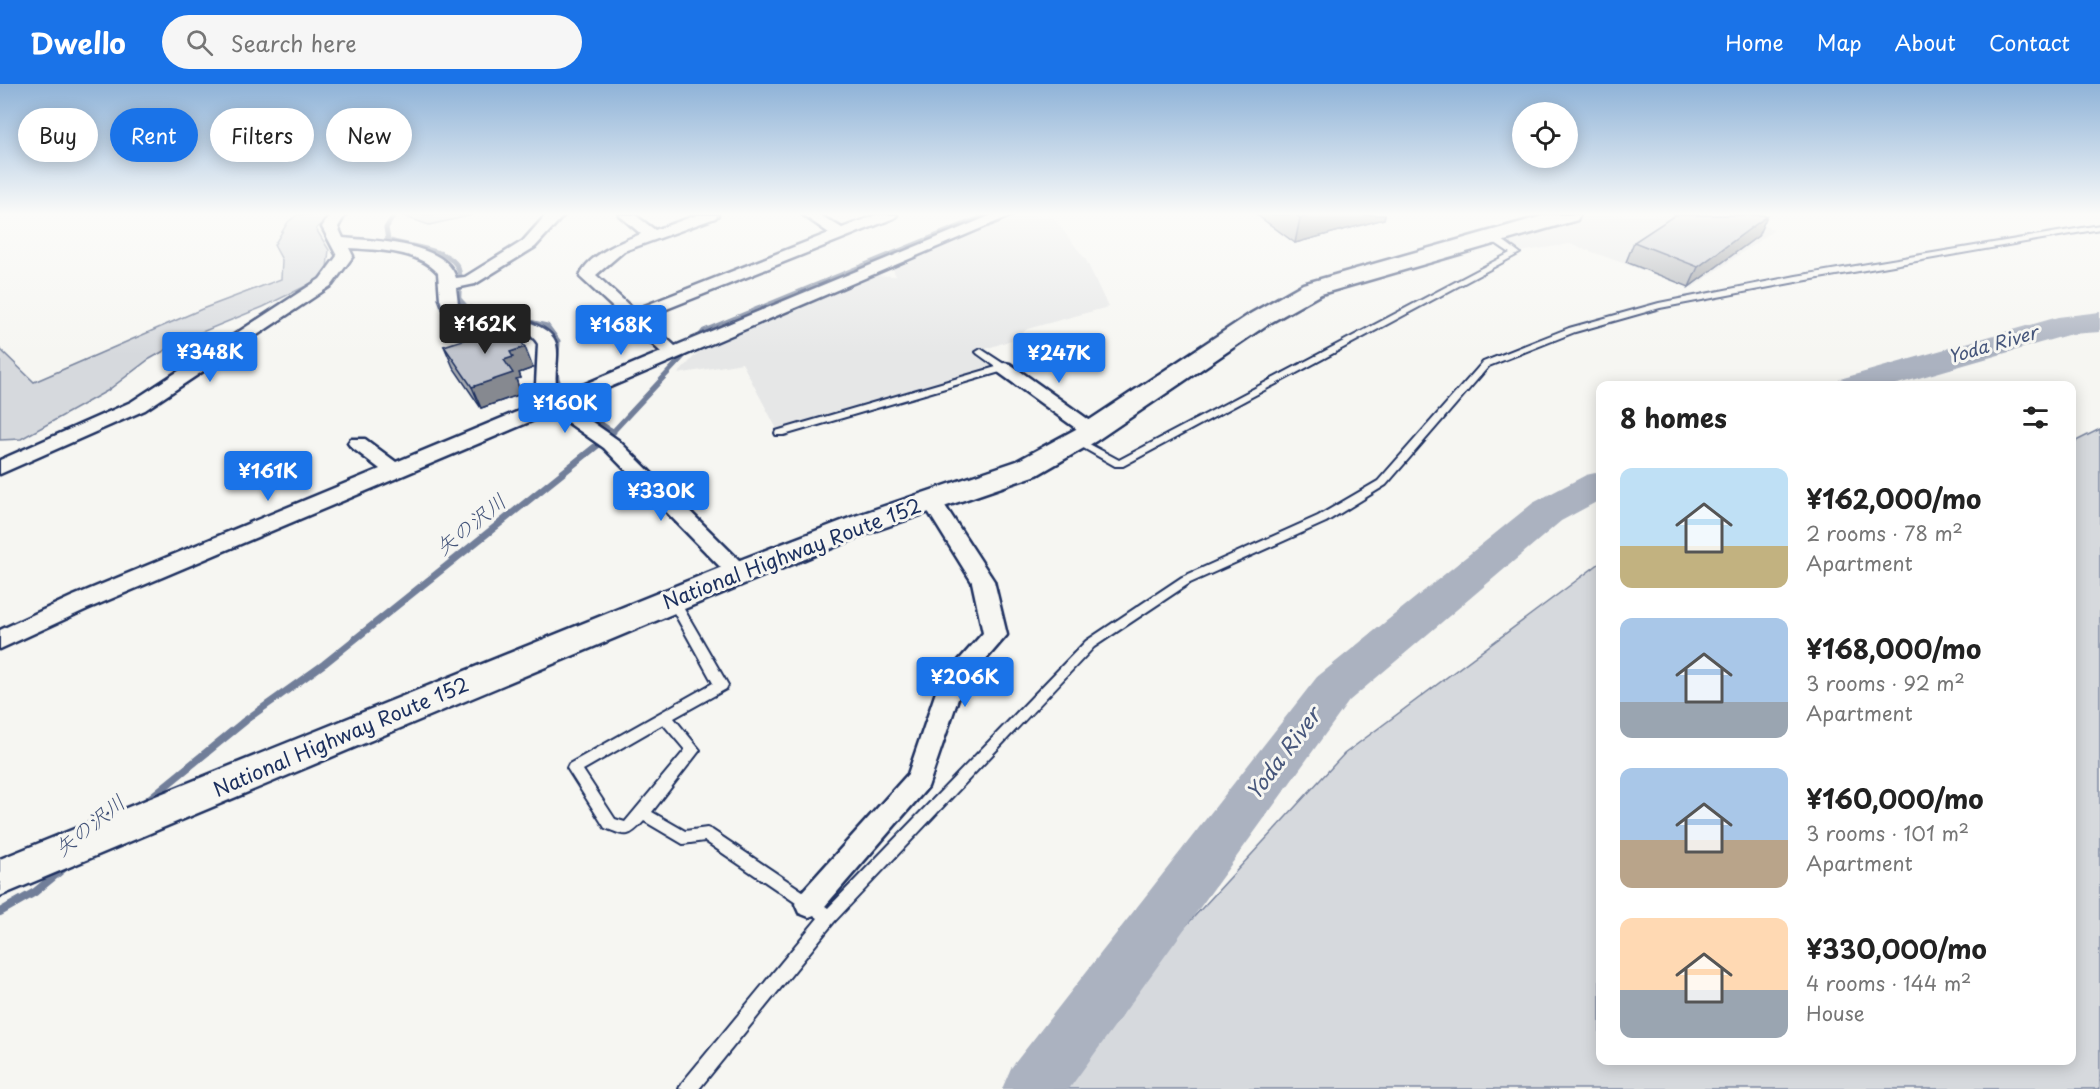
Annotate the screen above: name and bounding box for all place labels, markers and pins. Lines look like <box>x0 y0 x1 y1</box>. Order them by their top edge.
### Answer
pin: ¥162K <box>443 304 527 355</box>
pin: ¥168K <box>579 305 663 356</box>
pin: ¥348K <box>168 332 252 383</box>
pin: ¥247K <box>1017 333 1101 384</box>
pin: ¥160K <box>523 383 607 434</box>
pin: ¥161K <box>226 451 310 502</box>
pin: ¥330K <box>619 471 703 522</box>
pin: ¥206K <box>923 657 1007 708</box>

